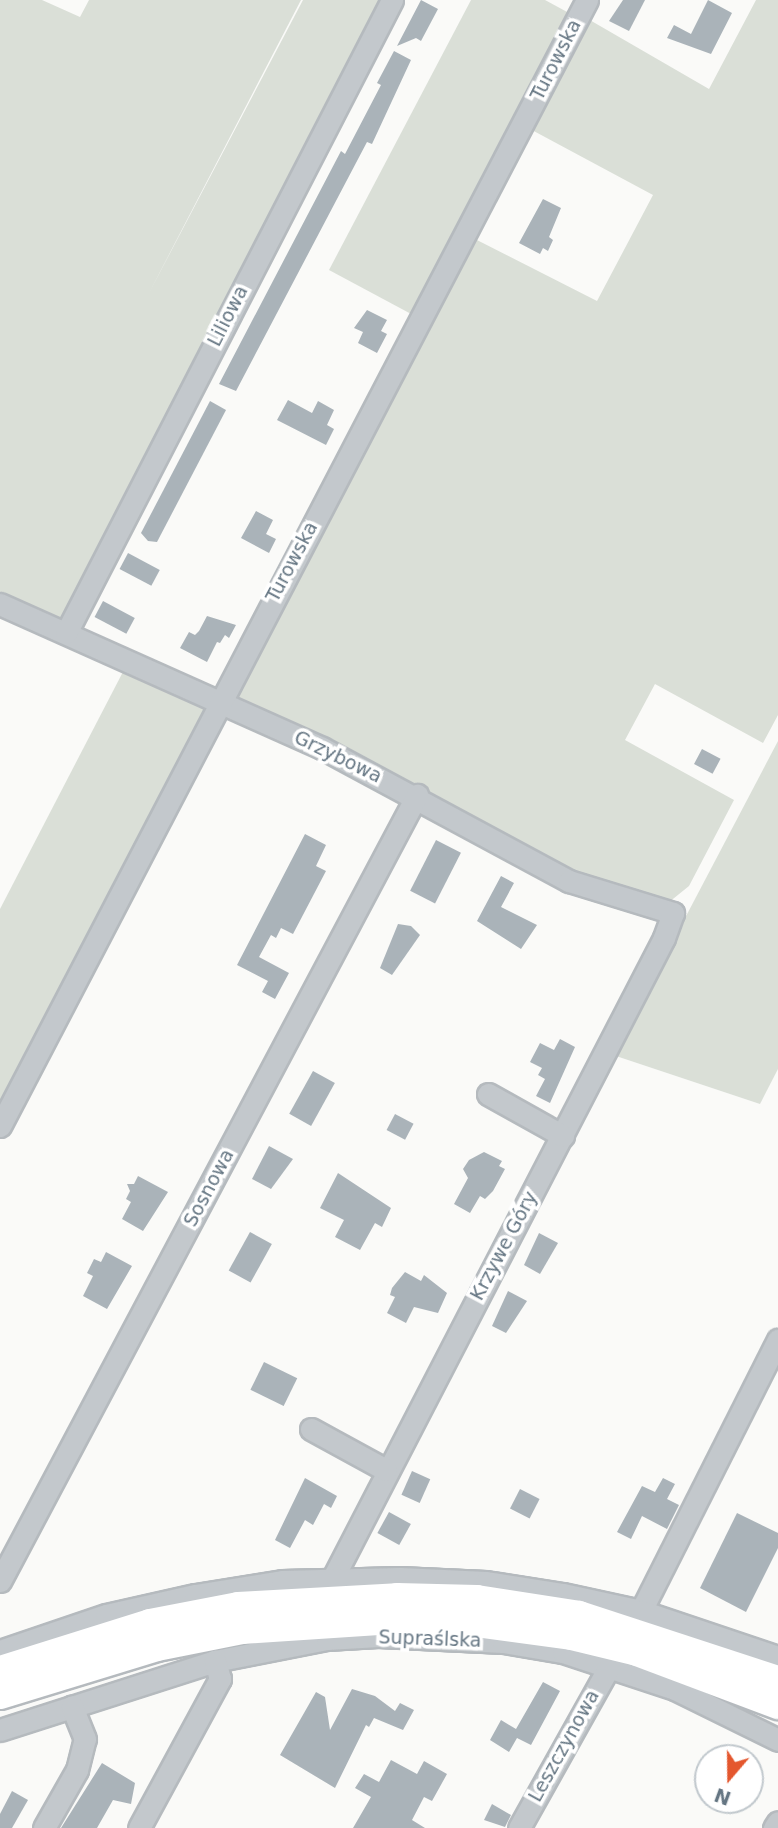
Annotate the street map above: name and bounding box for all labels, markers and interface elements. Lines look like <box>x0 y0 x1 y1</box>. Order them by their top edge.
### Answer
street label: Turowska <box>526 16 586 104</box>
street label: Liliowa <box>203 282 253 350</box>
street label: Turowska <box>261 518 323 606</box>
street label: Grzybowa <box>290 726 386 788</box>
street label: Sosnowa <box>179 1145 239 1231</box>
street label: Krzywe Góry <box>466 1188 542 1304</box>
street label: Supraślska <box>378 1626 482 1652</box>
street label: Leszczynowa <box>524 1686 604 1806</box>
north arrow <box>694 1744 764 1814</box>
text: N <box>711 1784 734 1810</box>

